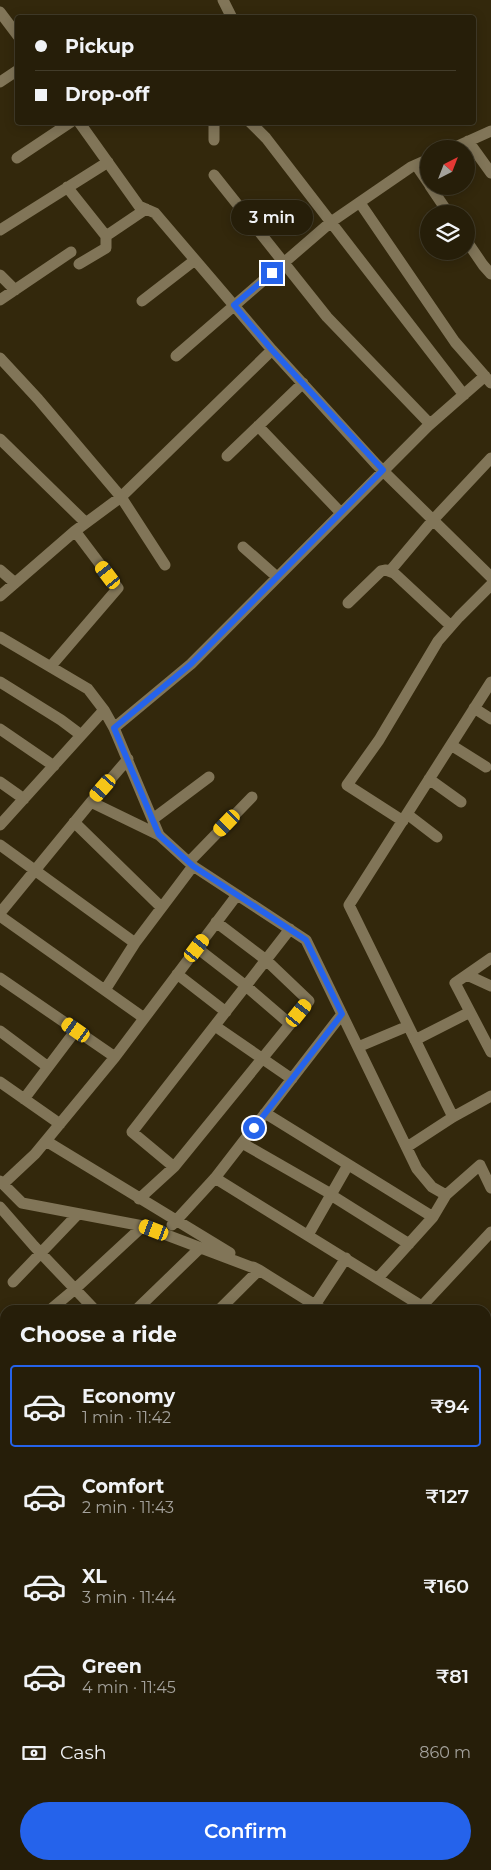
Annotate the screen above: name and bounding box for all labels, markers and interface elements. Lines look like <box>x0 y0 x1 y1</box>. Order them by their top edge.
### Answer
text: Pickup <box>65 35 134 58</box>
text: Drop-off <box>65 83 149 106</box>
north arrow <box>420 140 475 195</box>
map controls <box>420 140 475 260</box>
callout: 3 min <box>231 200 313 236</box>
button: layers <box>420 205 475 260</box>
text: 3 min <box>249 208 295 227</box>
route end <box>261 262 283 284</box>
car <box>92 559 123 591</box>
car <box>87 772 118 804</box>
car <box>211 807 242 839</box>
car <box>181 932 212 964</box>
car <box>283 997 314 1029</box>
car <box>59 1015 92 1045</box>
route start <box>243 1117 265 1139</box>
car <box>137 1218 170 1242</box>
text: Choose a ride <box>20 1321 177 1348</box>
icon: car <box>22 1384 67 1429</box>
text: Economy <box>82 1385 175 1408</box>
text: ₹94 <box>430 1395 469 1418</box>
text: 1 min · 11:42 <box>82 1408 171 1427</box>
icon: car <box>22 1474 67 1519</box>
text: Comfort <box>82 1475 164 1498</box>
text: ₹127 <box>425 1485 469 1508</box>
text: 2 min · 11:43 <box>82 1498 174 1517</box>
icon: car <box>22 1564 67 1609</box>
text: XL <box>82 1565 107 1588</box>
text: ₹160 <box>423 1575 469 1598</box>
text: 3 min · 11:44 <box>82 1588 176 1607</box>
icon: car <box>22 1654 67 1699</box>
text: Green <box>82 1655 142 1678</box>
text: ₹81 <box>436 1665 469 1688</box>
text: 4 min · 11:45 <box>82 1678 176 1697</box>
icon: cash <box>20 1739 48 1767</box>
text: Cash <box>60 1741 107 1764</box>
text: 860 m <box>419 1743 471 1762</box>
button: Confirm <box>20 1802 471 1860</box>

